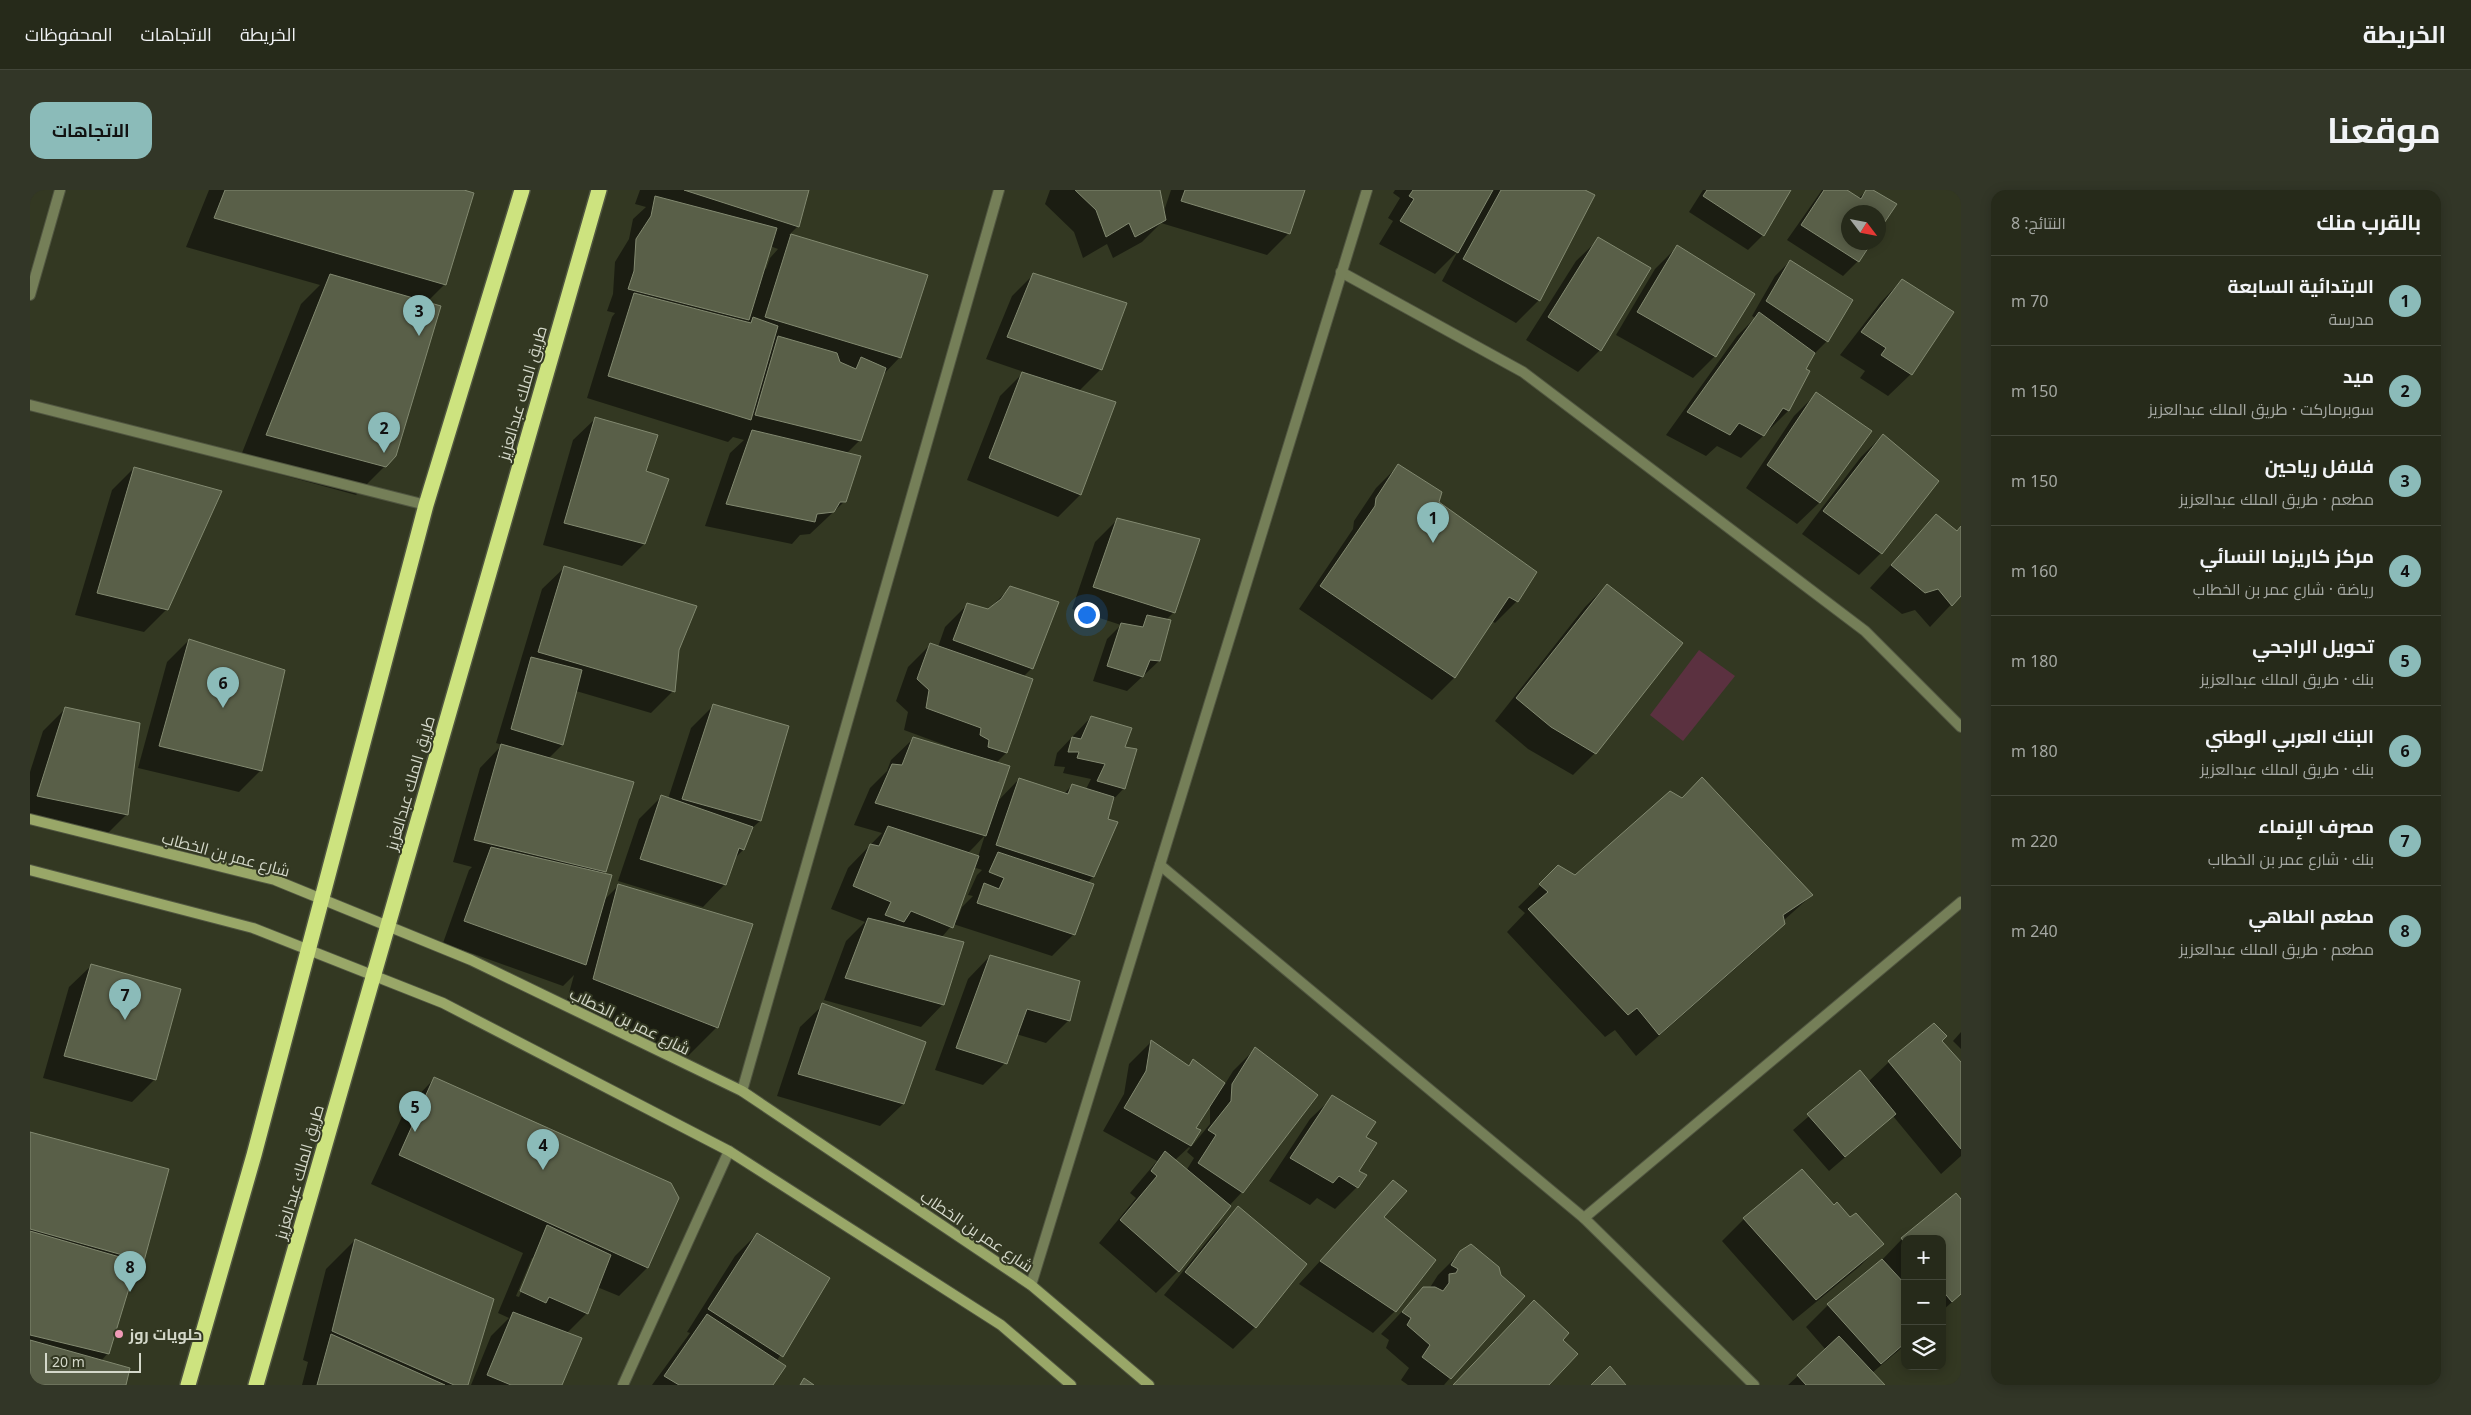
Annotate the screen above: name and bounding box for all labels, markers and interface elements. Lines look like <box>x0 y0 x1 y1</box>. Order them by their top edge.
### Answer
text: الخريطة <box>2363 17 2446 50</box>
text: المحفوظات <box>25 22 113 46</box>
text: الاتجاهات <box>141 22 212 46</box>
text: الخريطة <box>240 22 296 46</box>
button: الاتجاهات <box>30 102 152 159</box>
text: موقعنا <box>2327 106 2441 153</box>
north arrow <box>1841 205 1886 250</box>
text: بالقرب منك <box>2316 208 2421 236</box>
text: النتائج: 8 <box>2011 212 2066 234</box>
text: الابتدائية السابعة <box>2227 273 2374 299</box>
text: 70 m <box>2011 290 2048 312</box>
text: 1 <box>2400 290 2410 312</box>
pin: 3 <box>403 295 435 336</box>
text: مدرسة <box>2328 308 2374 330</box>
street label: طريق الملك عبدالعزيز <box>492 323 552 464</box>
text: ميد <box>2343 363 2374 389</box>
text: 150 m <box>2011 380 2058 402</box>
text: 2 <box>2400 380 2410 402</box>
text: سوبرماركت · طريق الملك عبدالعزيز <box>2148 398 2374 420</box>
pin: 2 <box>368 412 400 453</box>
text: فلافل رياحين <box>2265 453 2374 479</box>
text: 150 m <box>2011 470 2058 492</box>
text: 3 <box>2400 470 2410 492</box>
text: مطعم · طريق الملك عبدالعزيز <box>2179 488 2374 510</box>
pin: 1 <box>1417 502 1449 543</box>
text: مركز كاريزما النسائي <box>2200 543 2374 569</box>
text: 160 m <box>2011 560 2058 582</box>
text: 4 <box>2400 560 2410 582</box>
text: رياضة · شارع عمر بن الخطاب <box>2193 578 2374 600</box>
your location <box>1074 602 1100 628</box>
text: تحويل الراجحي <box>2252 633 2374 659</box>
text: 180 m <box>2011 650 2058 672</box>
text: 5 <box>2400 650 2410 672</box>
pin: 6 <box>207 667 239 708</box>
text: بنك · طريق الملك عبدالعزيز <box>2200 668 2374 690</box>
street label: طريق الملك عبدالعزيز <box>380 713 440 854</box>
text: البنك العربي الوطني <box>2205 723 2374 749</box>
text: 180 m <box>2011 740 2058 762</box>
text: 6 <box>2400 740 2410 762</box>
text: بنك · طريق الملك عبدالعزيز <box>2200 758 2374 780</box>
text: مصرف الإنماء <box>2258 813 2374 839</box>
street label: شارع عمر بن الخطاب <box>159 826 292 883</box>
text: 220 m <box>2011 830 2058 852</box>
text: 7 <box>2400 830 2410 852</box>
text: بنك · شارع عمر بن الخطاب <box>2208 848 2374 870</box>
text: مطعم الطاهي <box>2249 903 2374 929</box>
text: 240 m <box>2011 920 2058 942</box>
text: 8 <box>2400 920 2410 942</box>
text: مطعم · طريق الملك عبدالعزيز <box>2179 938 2374 960</box>
pin: 7 <box>109 979 141 1020</box>
street label: شارع عمر بن الخطاب <box>566 982 694 1061</box>
pin: 5 <box>399 1091 431 1132</box>
street label: طريق الملك عبدالعزيز <box>269 1102 329 1243</box>
pin: 4 <box>527 1129 559 1170</box>
street label: شارع عمر بن الخطاب <box>916 1185 1038 1278</box>
map controls <box>1901 1235 1946 1370</box>
button: + <box>1901 1235 1946 1280</box>
pin: 8 <box>114 1251 146 1292</box>
button: − <box>1901 1280 1946 1325</box>
place label: حلويات روز <box>128 1323 202 1345</box>
button: layers <box>1901 1325 1946 1370</box>
marker: حلويات روز <box>113 1328 125 1340</box>
scale bar <box>45 1350 141 1373</box>
text: 20 m <box>52 1352 85 1371</box>

